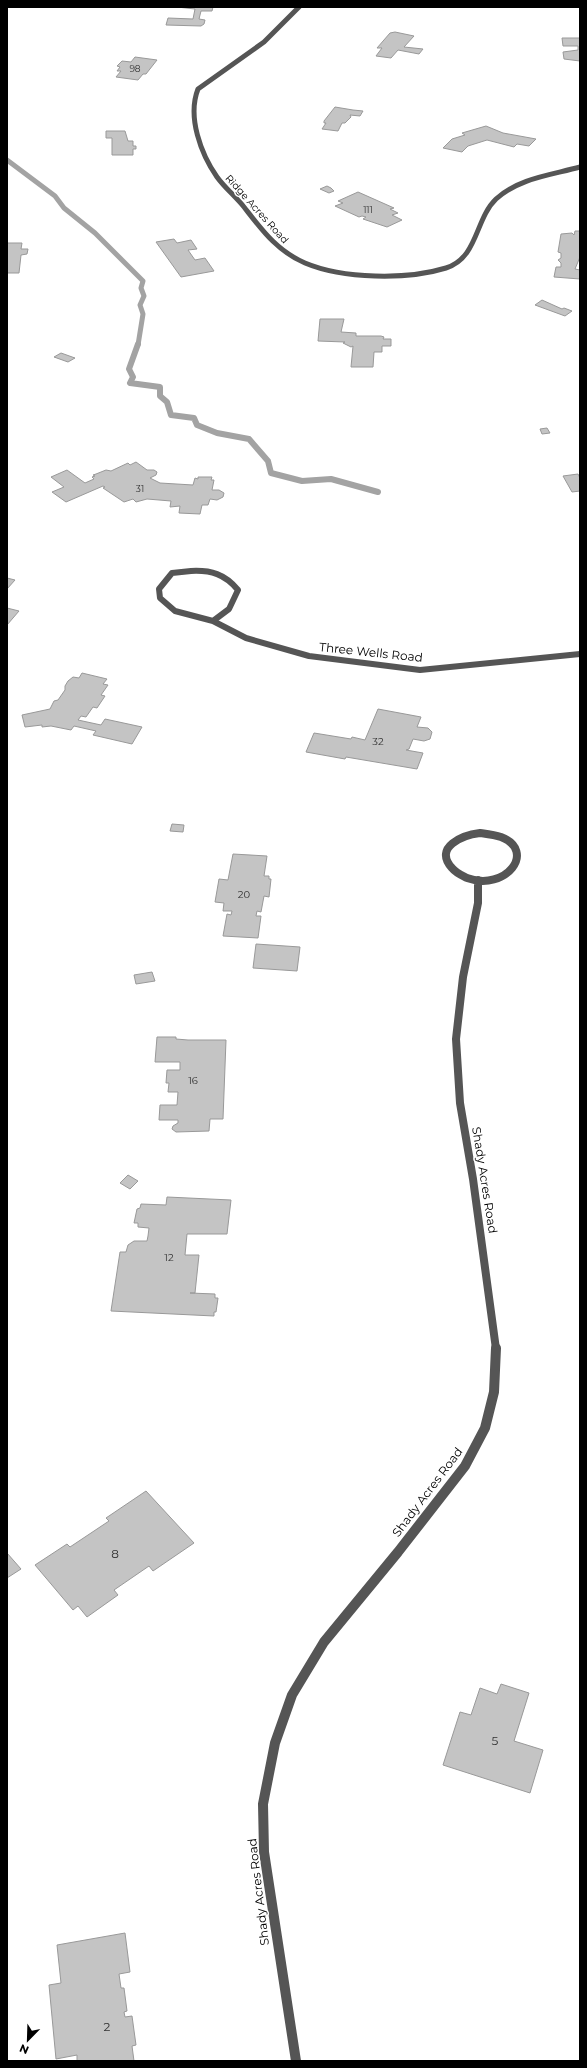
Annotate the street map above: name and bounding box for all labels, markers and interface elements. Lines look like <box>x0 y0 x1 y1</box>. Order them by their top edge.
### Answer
house number: 98 <box>129 63 141 74</box>
street label: Ridge Acres Road <box>223 172 291 246</box>
house number: 111 <box>363 204 373 215</box>
house number: 31 <box>136 483 144 494</box>
street label: Three Wells Road <box>318 639 424 665</box>
house number: 32 <box>372 735 384 748</box>
house number: 20 <box>238 888 251 901</box>
house number: 16 <box>188 1074 198 1087</box>
street label: Shady Acres Road <box>469 1126 501 1234</box>
house number: 12 <box>164 1251 174 1264</box>
street label: Shady Acres Road <box>389 1444 465 1540</box>
house number: 8 <box>111 1546 119 1561</box>
house number: 5 <box>492 1733 499 1748</box>
street label: Shady Acres Road <box>244 1838 272 1946</box>
house number: 2 <box>104 2019 111 2034</box>
north arrow <box>8 2020 48 2060</box>
text: N <box>17 2041 31 2057</box>

